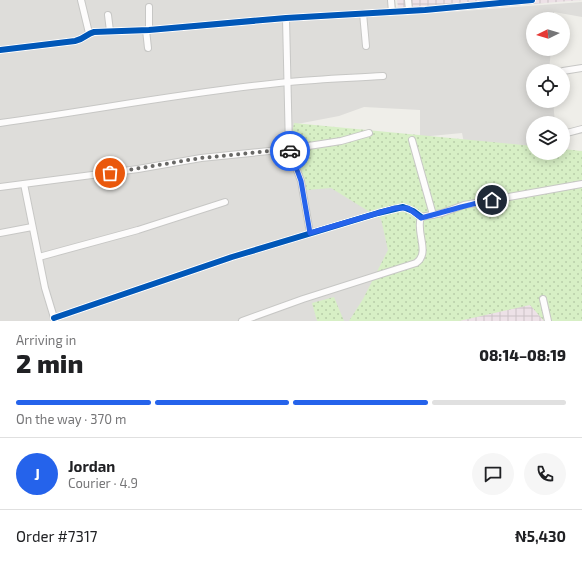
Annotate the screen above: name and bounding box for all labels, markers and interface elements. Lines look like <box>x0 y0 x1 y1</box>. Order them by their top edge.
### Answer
north arrow <box>526 12 570 56</box>
map controls <box>526 12 570 160</box>
button: locate <box>526 64 570 108</box>
button: layers <box>526 116 570 160</box>
courier <box>270 131 310 171</box>
icon: car <box>279 140 301 162</box>
pin <box>93 156 127 190</box>
icon: bag <box>99 162 121 184</box>
pin <box>475 183 509 217</box>
icon: home <box>481 189 503 211</box>
text: Arriving in <box>16 332 76 348</box>
text: 08:14–08:19 <box>479 346 566 364</box>
text: 2 min <box>16 347 83 378</box>
text: On the way · 370 m <box>16 411 126 427</box>
button: chat <box>472 453 514 495</box>
button: phone <box>524 453 566 495</box>
text: Jordan <box>68 457 115 475</box>
text: J <box>34 465 40 483</box>
text: Courier · 4.9 <box>68 475 138 491</box>
text: Order #7317 <box>16 527 98 545</box>
text: ₦5,430 <box>515 527 566 545</box>

